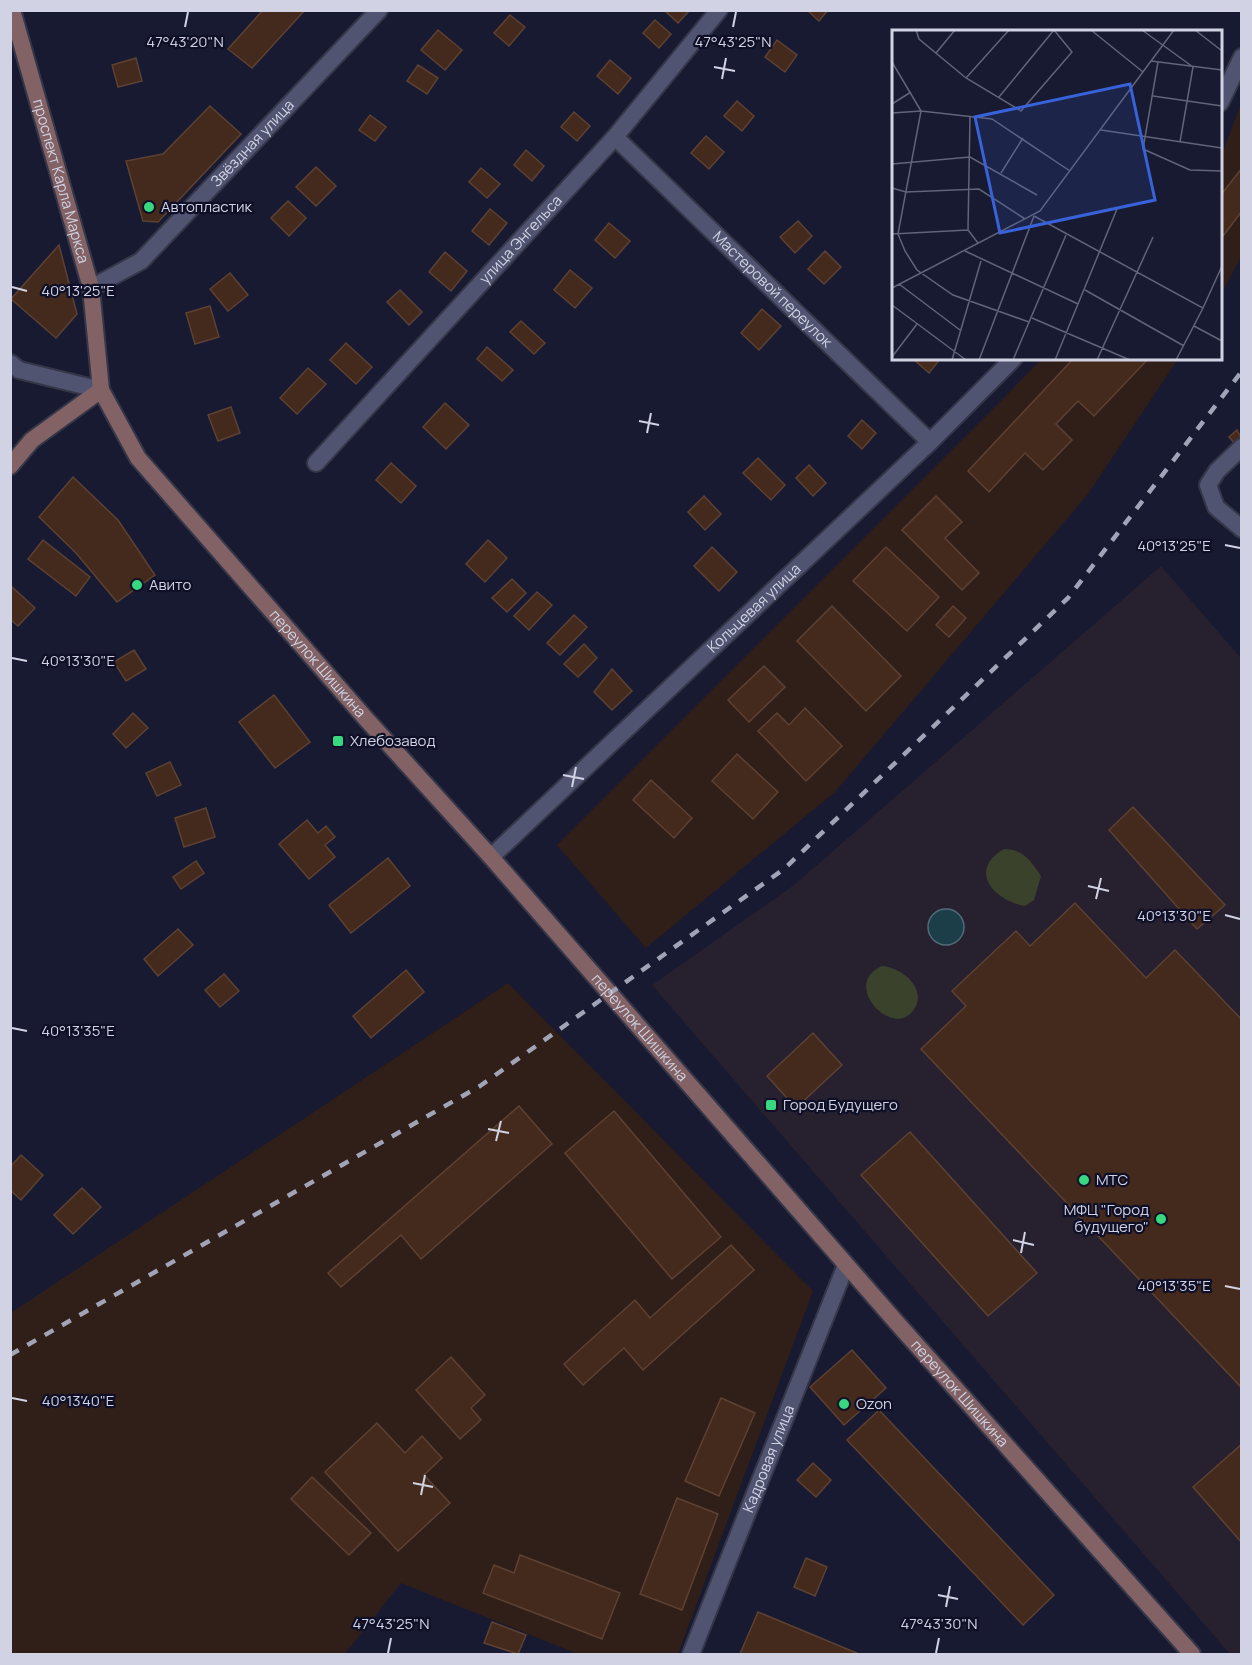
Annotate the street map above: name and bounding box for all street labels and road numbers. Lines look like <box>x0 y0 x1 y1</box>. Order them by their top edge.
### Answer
street label: Звёздная улица <box>206 95 299 191</box>
street label: проспект Карла Маркса <box>28 97 94 266</box>
street label: улица Энгельса <box>474 190 567 288</box>
street label: Мастеровой переулок <box>708 226 838 352</box>
street label: Кольцевая улица <box>702 558 805 657</box>
street label: переулок Шишкина <box>265 605 371 722</box>
street label: переулок Шишкина <box>587 969 693 1086</box>
street label: переулок Шишкина <box>907 1335 1014 1451</box>
street label: Кадровая улица <box>737 1402 799 1516</box>

